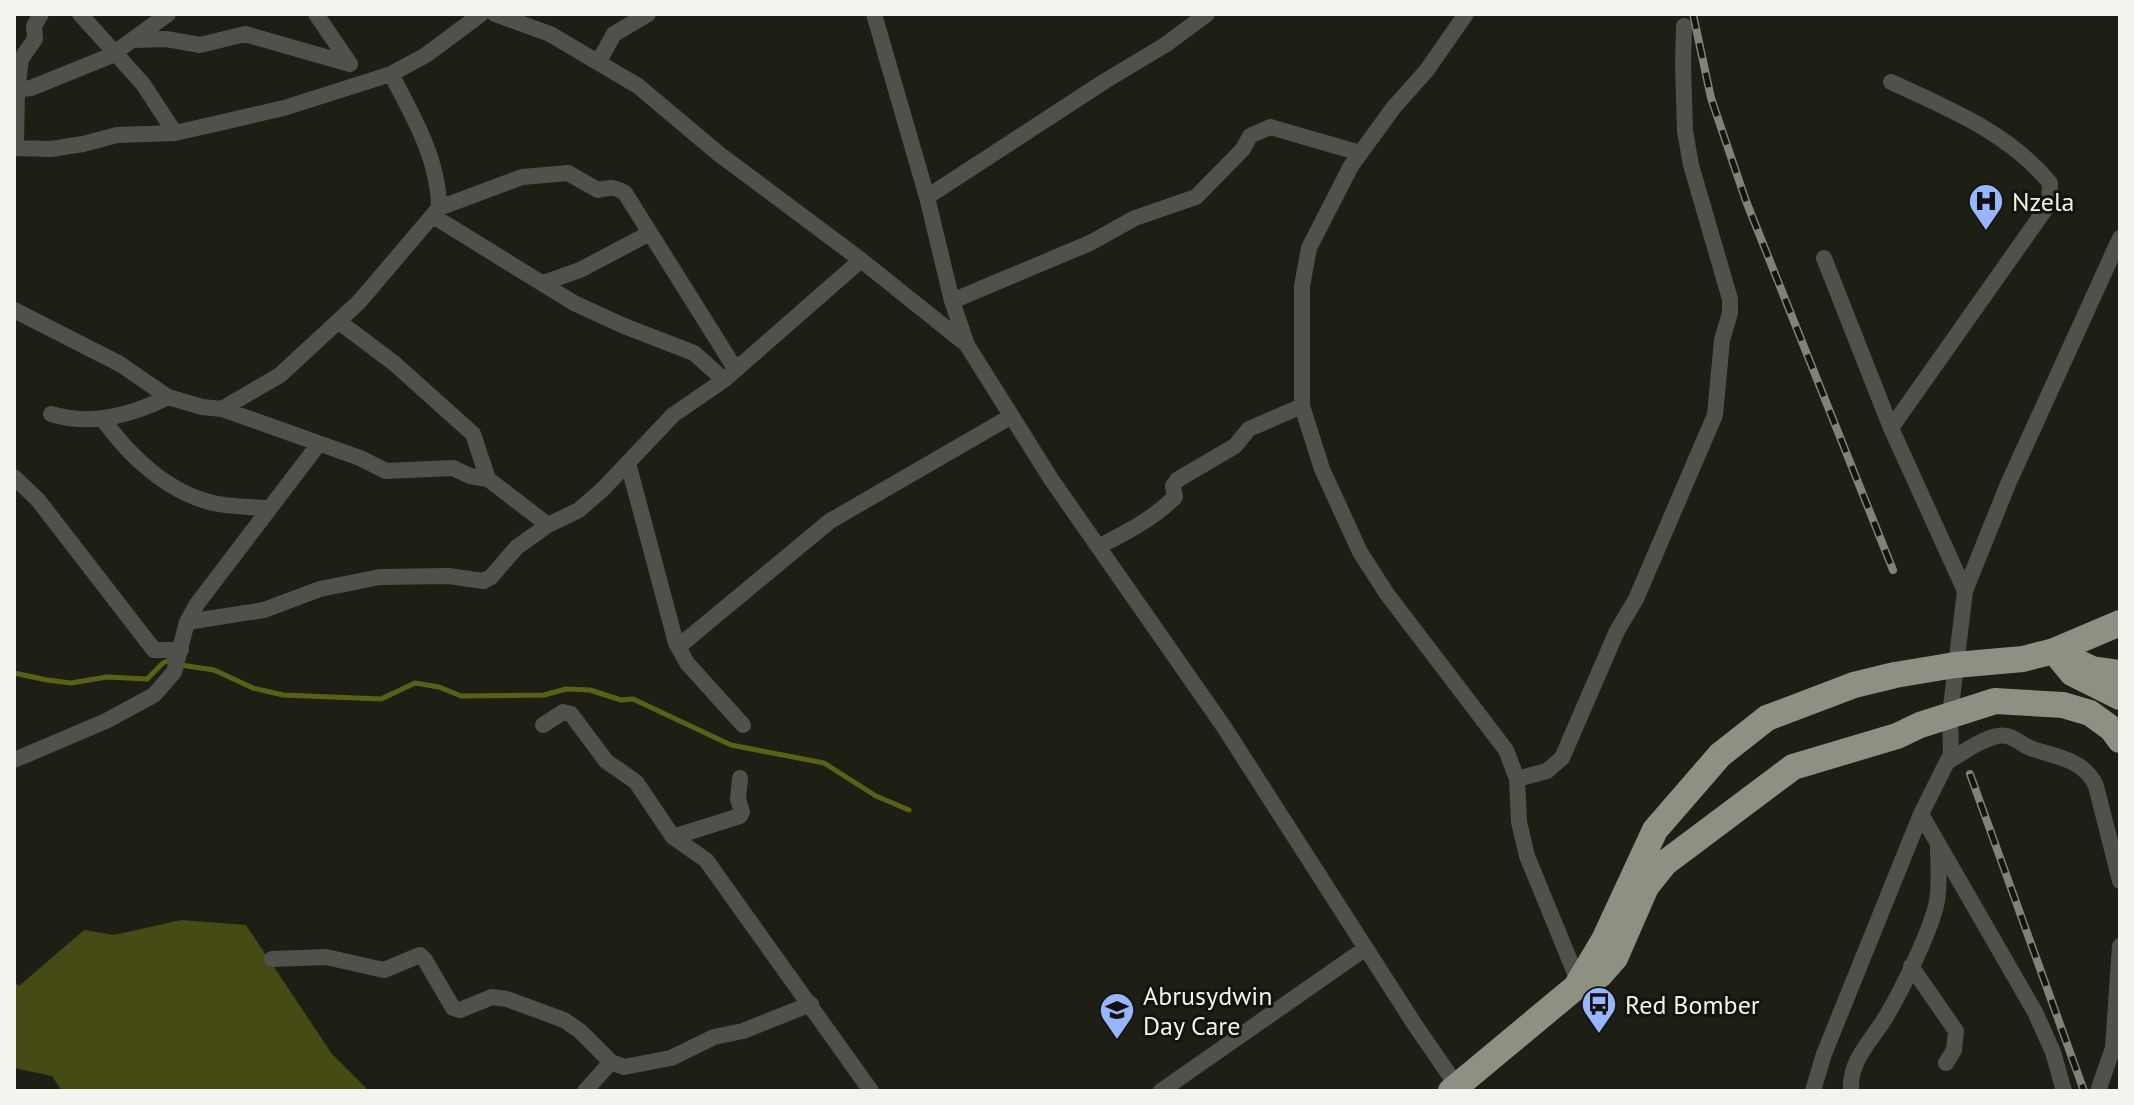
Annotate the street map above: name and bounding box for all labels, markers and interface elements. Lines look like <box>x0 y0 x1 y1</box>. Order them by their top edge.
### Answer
hospital icon: Nzela <box>1967 182 2005 232</box>
place label: Nzela <box>2012 185 2074 218</box>
place label: Abrusydwin Day Care <box>1143 979 1272 1042</box>
bus stop icon: Red Bomber <box>1580 985 1618 1035</box>
place label: Red Bomber <box>1625 988 1760 1021</box>
school or university icon: Abrusydwin Day Care <box>1098 991 1136 1041</box>

